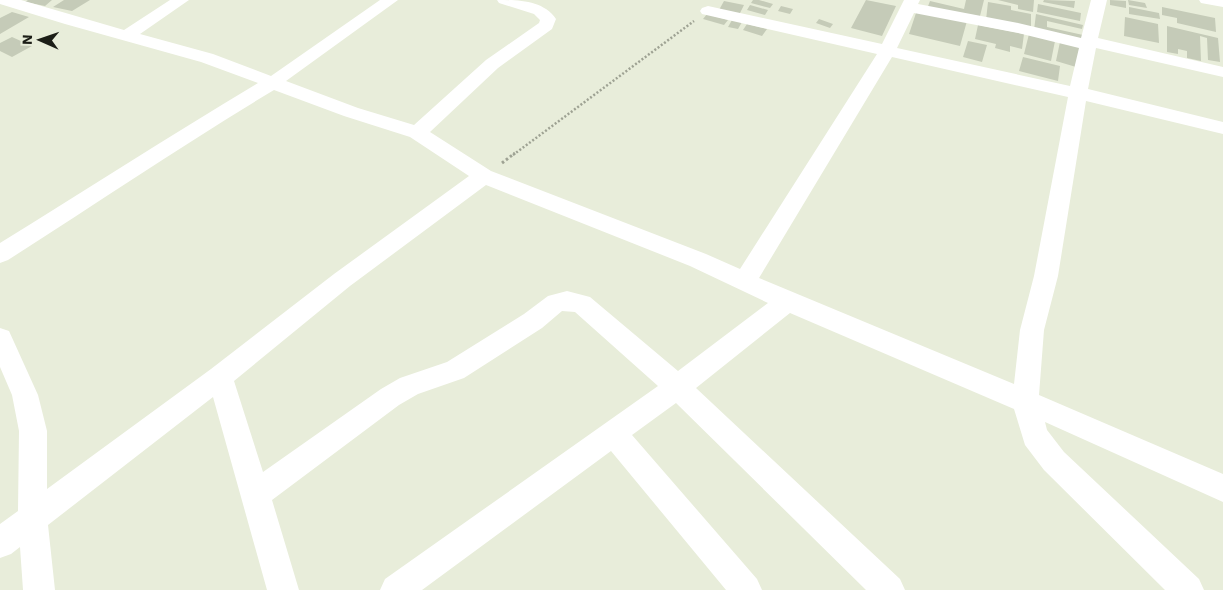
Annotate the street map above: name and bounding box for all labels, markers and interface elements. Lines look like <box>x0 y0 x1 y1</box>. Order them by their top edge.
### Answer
north arrow <box>15 15 65 65</box>
text: N <box>19 34 35 45</box>

